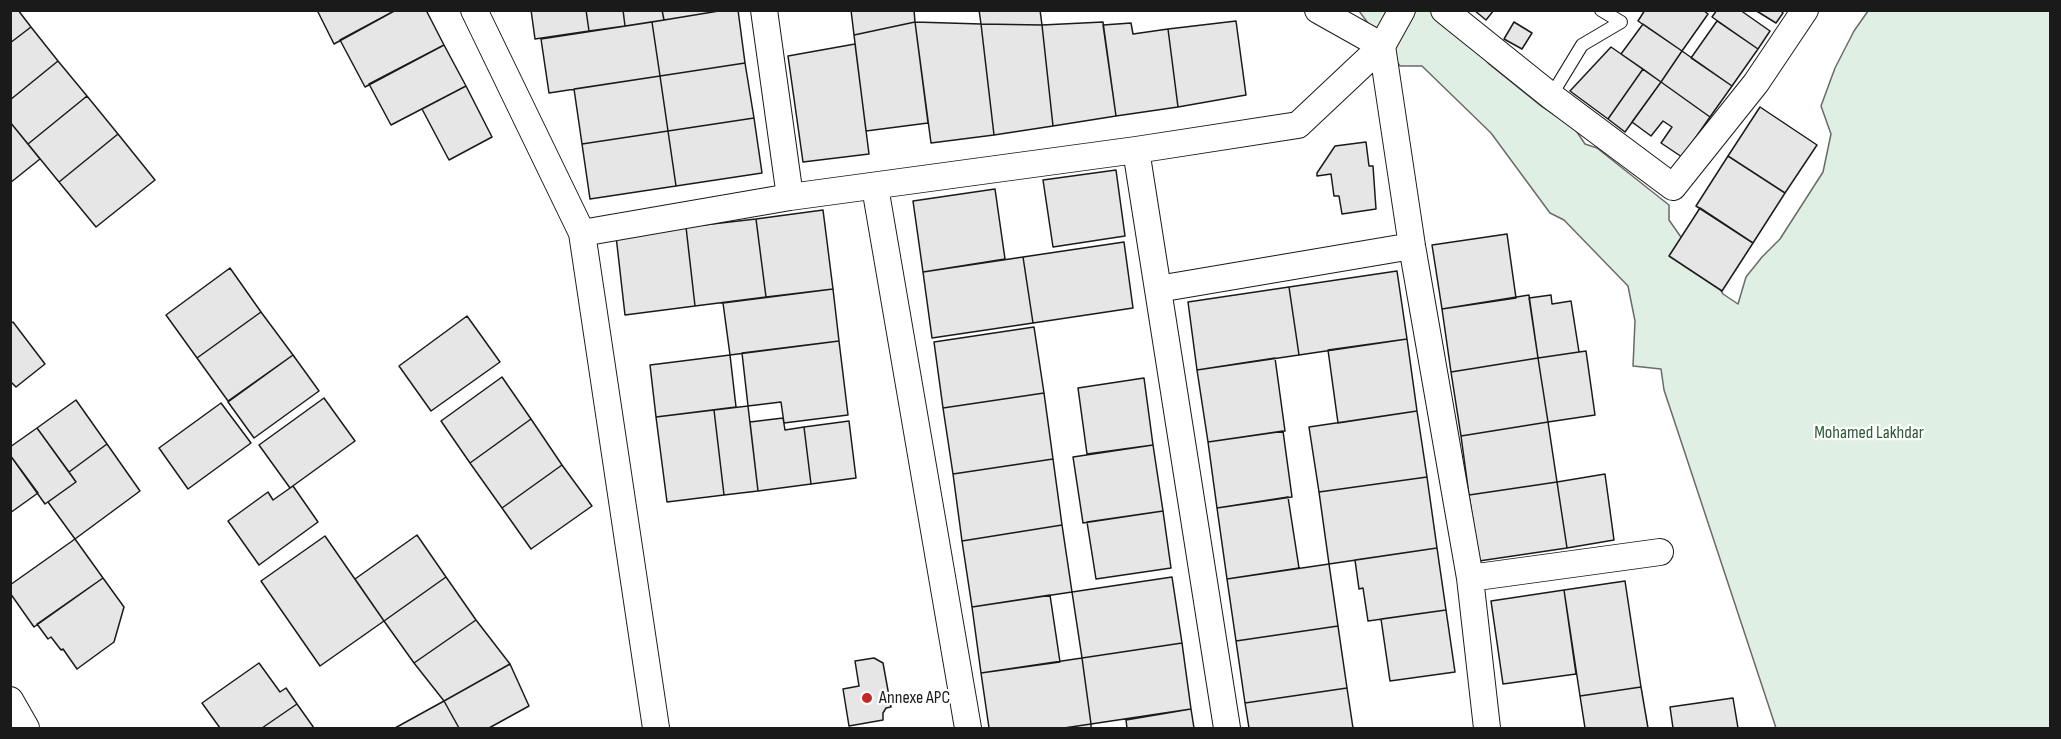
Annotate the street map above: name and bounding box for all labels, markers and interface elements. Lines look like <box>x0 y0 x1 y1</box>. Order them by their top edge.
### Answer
park label: Mohamed Lakhdar <box>1814 422 1924 444</box>
place label: Annexe APC <box>879 687 950 709</box>
marker: Annexe APC <box>860 691 874 705</box>

